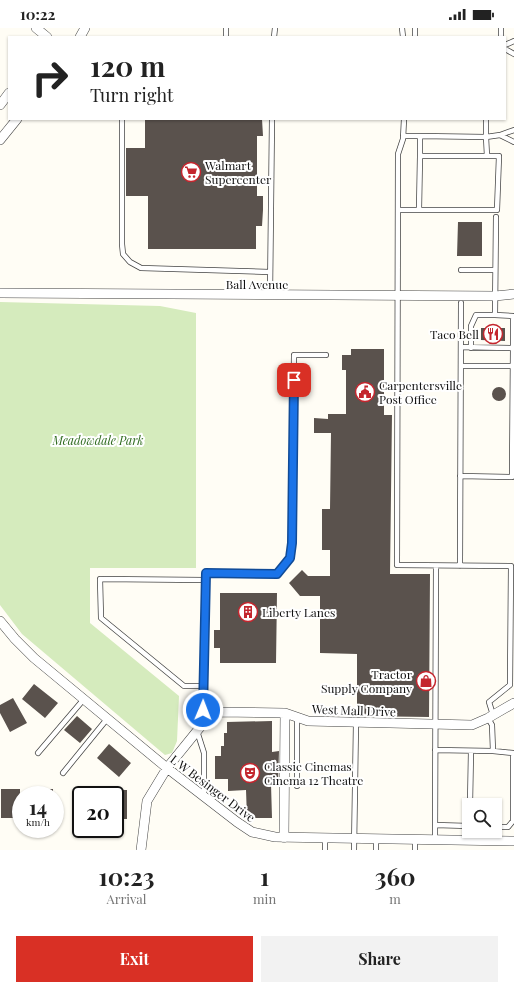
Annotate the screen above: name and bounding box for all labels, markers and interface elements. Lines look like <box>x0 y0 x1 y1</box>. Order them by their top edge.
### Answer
text: 10:22 <box>20 4 55 24</box>
text: 120 m <box>90 47 165 84</box>
icon: right <box>24 52 76 104</box>
text: Turn right <box>90 83 173 107</box>
place label: Walmart Supercenter <box>204 157 272 187</box>
supermarket icon: Walmart Supercenter <box>180 161 202 183</box>
street label: Ball Avenue <box>226 276 288 292</box>
restaurant icon: Taco Bell <box>482 323 504 345</box>
place label: Taco Bell <box>430 326 480 342</box>
pin <box>277 363 311 397</box>
icon: arrive <box>283 369 305 391</box>
place label: Carpentersville Post Office <box>379 377 462 407</box>
public building icon: Carpentersville Post Office <box>354 381 376 403</box>
park label: Meadowdale Park <box>52 432 143 448</box>
building icon: Liberty Lanes <box>237 601 259 623</box>
place label: Liberty Lanes <box>262 604 335 620</box>
place label: Tractor Supply Company <box>321 666 413 696</box>
shop icon: Tractor Supply Company <box>415 670 437 692</box>
position arrow <box>182 689 224 731</box>
street label: West Mall Drive <box>311 701 396 719</box>
street label: L W Besinger Drive <box>167 751 259 825</box>
place label: Classic Cinemas Cinema 12 Theatre <box>264 758 363 788</box>
theatre icon: Classic Cinemas Cinema 12 Theatre <box>239 762 261 784</box>
speed limit sign: 20 <box>72 786 124 838</box>
text: 14 <box>29 793 47 820</box>
map controls <box>462 798 502 838</box>
button: search <box>462 798 502 838</box>
text: km/h <box>26 815 50 829</box>
text: 10:23 <box>99 860 154 892</box>
text: 1 <box>260 860 269 892</box>
text: 360 <box>375 860 415 892</box>
text: Arrival <box>107 890 147 907</box>
text: min <box>253 890 276 907</box>
text: m <box>389 890 401 907</box>
button: Exit <box>16 936 253 982</box>
button: Share <box>261 936 498 982</box>

